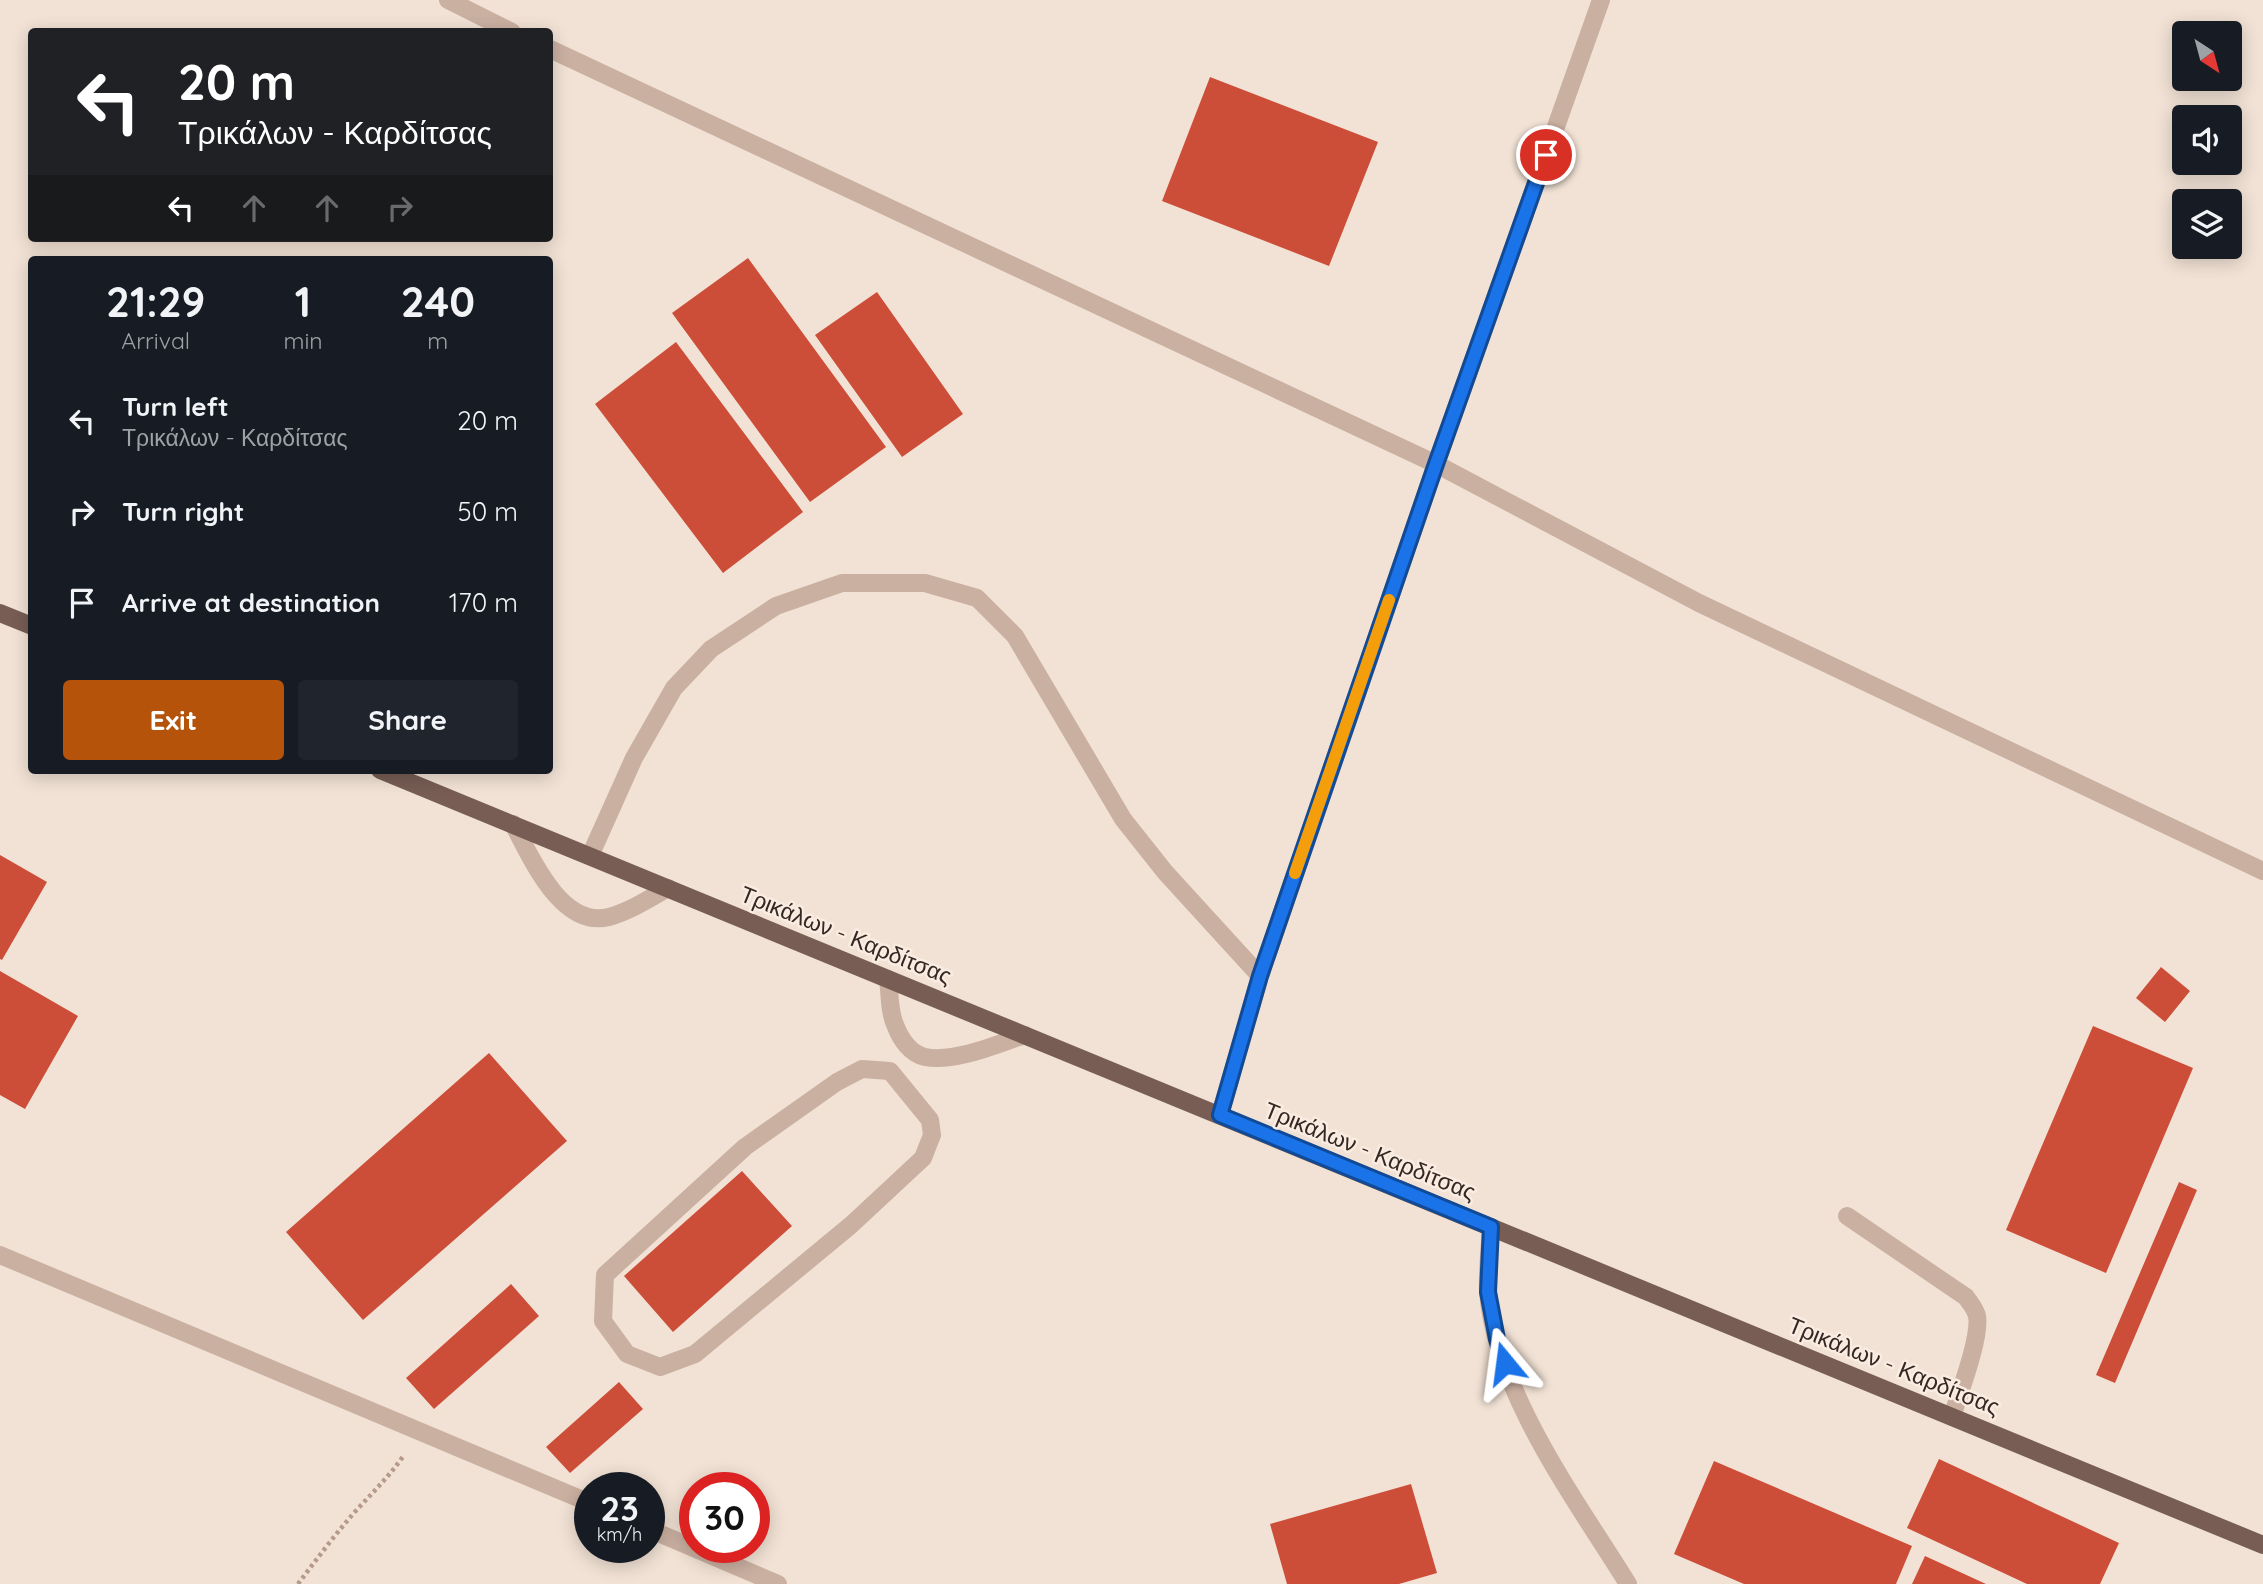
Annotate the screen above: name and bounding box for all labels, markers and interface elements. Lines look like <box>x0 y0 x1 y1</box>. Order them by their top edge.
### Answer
north arrow <box>2172 21 2242 91</box>
map controls <box>2172 21 2242 259</box>
text: 20 m <box>178 51 295 112</box>
icon: left <box>63 56 154 147</box>
button: sound <box>2172 105 2242 175</box>
text: Τρικάλων - Καρδίτσας <box>178 112 492 152</box>
pin <box>1516 125 1576 185</box>
icon: arrive <box>1527 136 1565 174</box>
icon: left <box>162 189 200 227</box>
icon: ahead <box>235 189 273 227</box>
icon: ahead <box>308 189 346 227</box>
icon: right <box>381 189 419 227</box>
button: layers <box>2172 189 2242 259</box>
text: 21:29 <box>106 275 205 328</box>
text: 1 <box>295 275 311 328</box>
text: 240 <box>401 275 475 328</box>
text: Arrival <box>121 326 190 355</box>
text: min <box>283 326 323 355</box>
text: m <box>427 326 448 355</box>
text: Turn left <box>122 390 229 423</box>
icon: left <box>63 402 101 440</box>
text: 20 m <box>457 404 518 437</box>
text: Τρικάλων - Καρδίτσας <box>122 423 348 452</box>
icon: right <box>63 493 101 531</box>
text: Turn right <box>122 495 244 528</box>
text: 50 m <box>458 495 518 528</box>
icon: arrive <box>63 584 101 622</box>
text: Arrive at destination <box>122 586 380 619</box>
text: 170 m <box>449 586 518 619</box>
button: Exit <box>63 680 284 760</box>
button: Share <box>298 680 518 760</box>
street label: Τρικάλων - Καρδίτσας <box>736 879 956 990</box>
street label: Τρικάλων - Καρδίτσας <box>1260 1095 1480 1206</box>
street label: Τρικάλων - Καρδίτσας <box>1784 1310 2004 1421</box>
position arrow <box>1468 1326 1542 1400</box>
speed limit sign: 30 <box>679 1472 770 1563</box>
text: 23 <box>600 1486 639 1530</box>
text: km/h <box>597 1523 642 1546</box>

